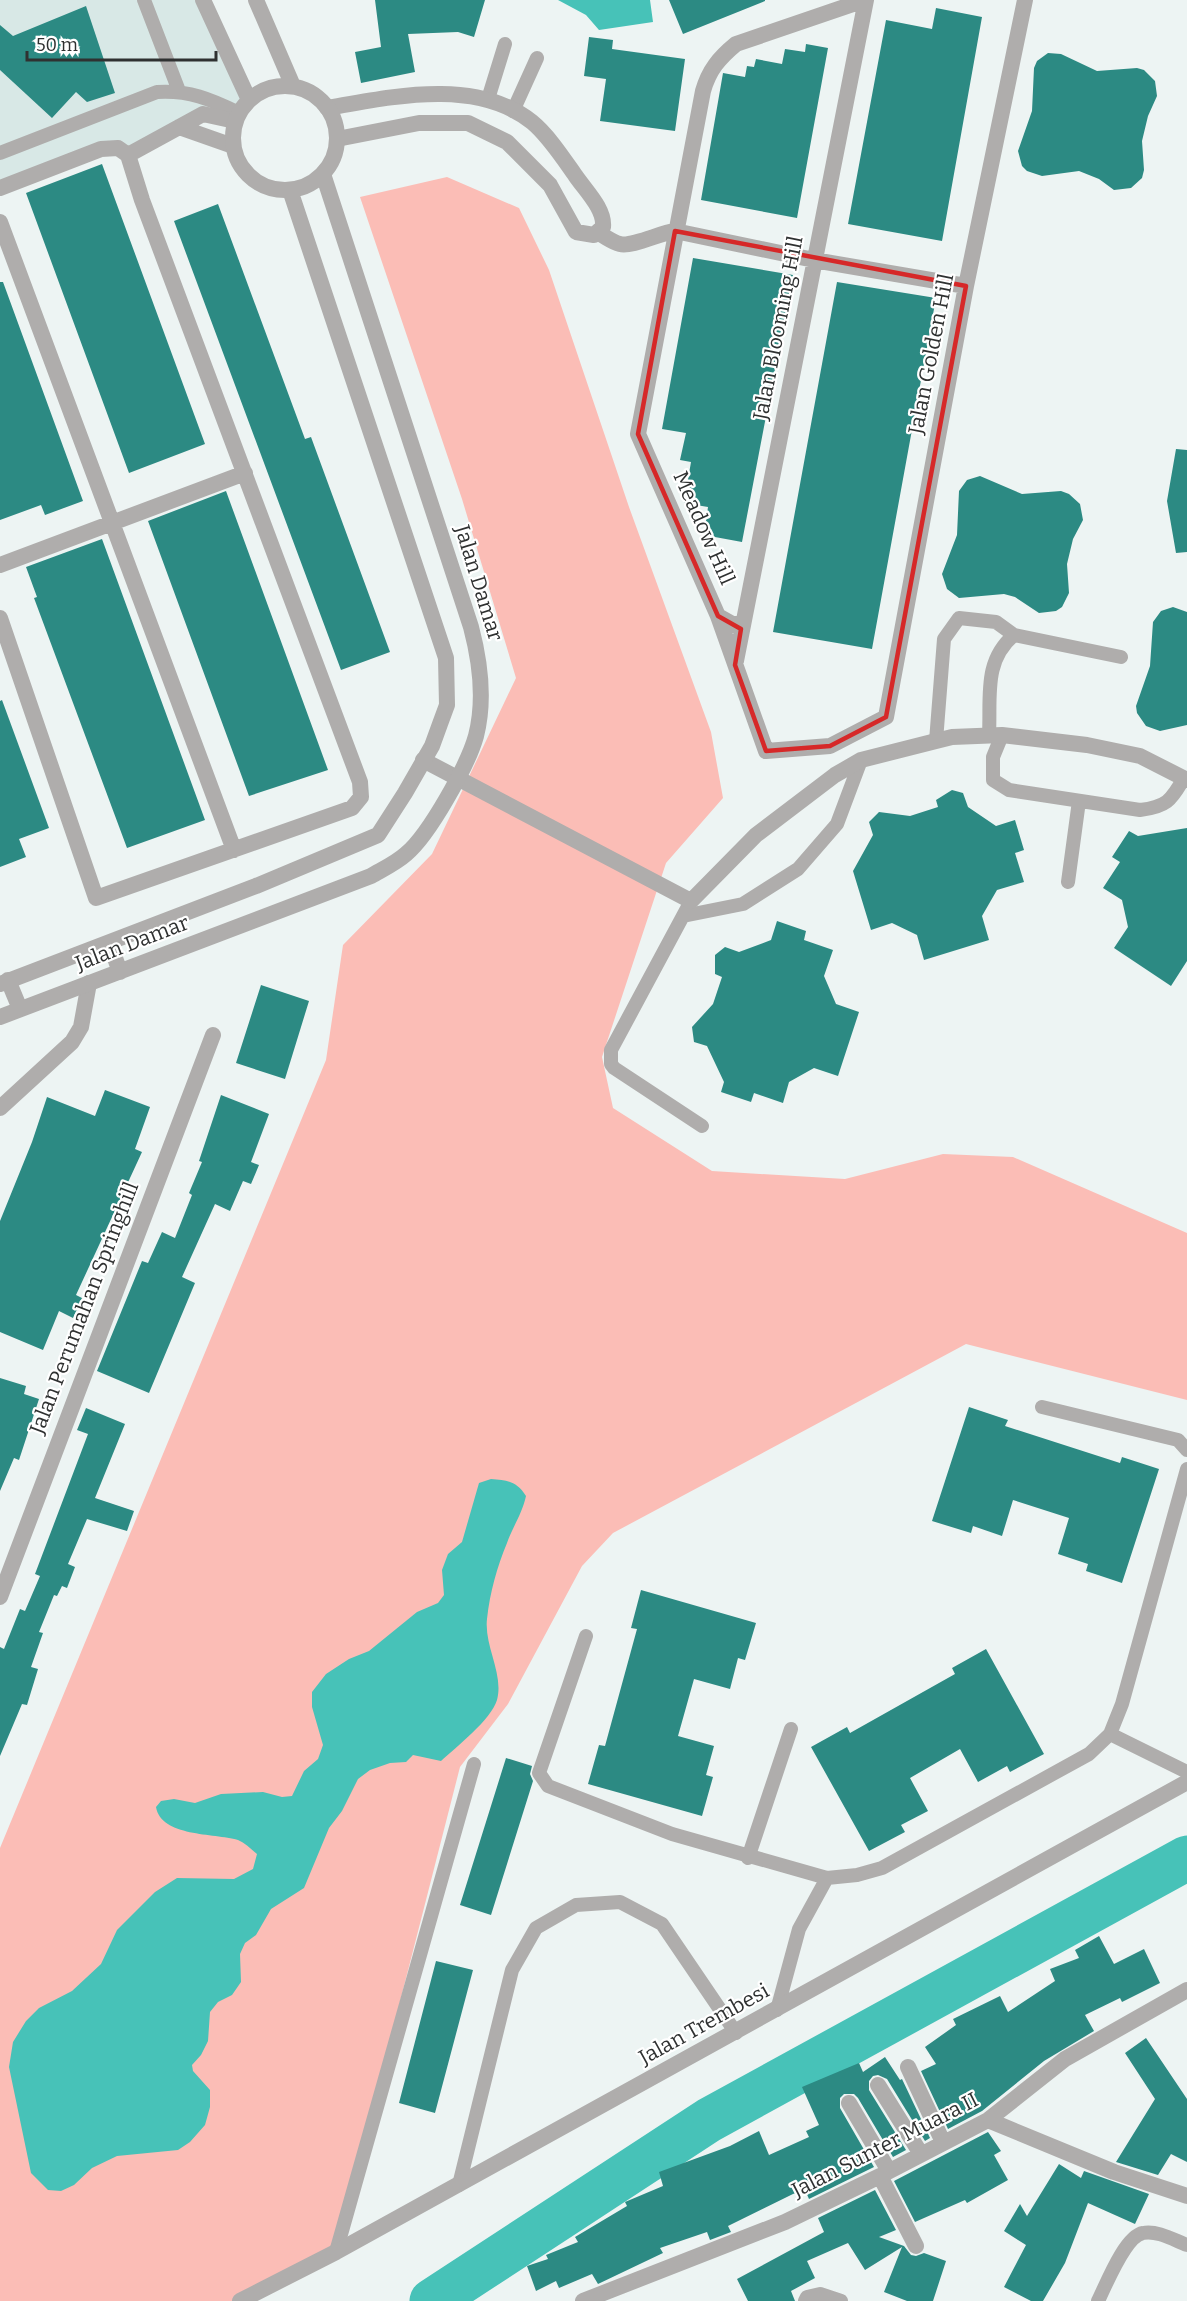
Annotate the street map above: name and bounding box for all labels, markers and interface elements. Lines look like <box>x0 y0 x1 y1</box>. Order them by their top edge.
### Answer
scale bar <box>27 24 216 62</box>
text: 50 m <box>36 34 78 56</box>
street label: Jalan Blooming Hill <box>747 234 809 423</box>
street label: Jalan Golden Hill <box>903 272 959 437</box>
street label: Meadow Hill <box>667 467 741 589</box>
street label: Jalan Damar <box>449 521 509 644</box>
street label: Jalan Damar <box>71 909 193 977</box>
street label: Jalan Perumahan Springhill <box>23 1178 144 1439</box>
street label: Jalan Trembesi <box>634 1978 774 2071</box>
street label: Jalan Sunter Muara II <box>786 2087 983 2204</box>

